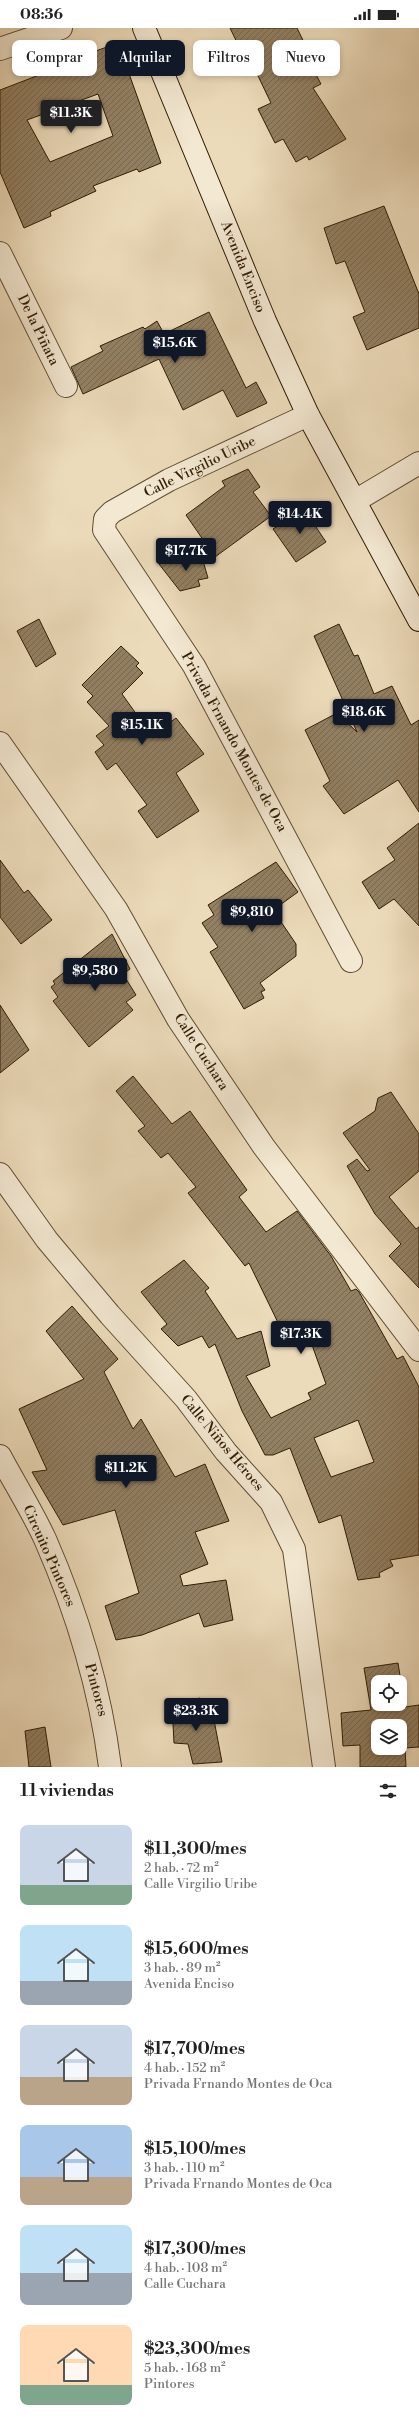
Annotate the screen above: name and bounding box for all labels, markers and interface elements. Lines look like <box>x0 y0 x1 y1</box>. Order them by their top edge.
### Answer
text: 08:36 <box>20 5 63 24</box>
chip: Comprar <box>12 40 97 76</box>
chip: Alquilar <box>105 40 185 76</box>
chip: Filtros <box>193 40 264 76</box>
chip: Nuevo <box>272 40 340 76</box>
pin: $11.3K <box>38 100 104 134</box>
text: $11.3K <box>50 105 92 121</box>
street label: Avenida Enciso <box>216 218 270 316</box>
street label: De la Piñata <box>13 292 63 369</box>
pin: $15.6K <box>142 330 208 364</box>
text: $15.6K <box>153 335 197 351</box>
street label: Calle Virgilio Uribe <box>141 432 259 502</box>
pin: $14.4K <box>267 501 333 535</box>
text: $14.4K <box>278 506 322 522</box>
pin: $17.7K <box>153 538 219 572</box>
text: $17.7K <box>165 543 207 559</box>
street label: Privada Frnando Montes de Oca <box>177 649 291 836</box>
pin: $18.6K <box>331 699 397 733</box>
text: $18.6K <box>342 704 386 720</box>
pin: $15.1K <box>109 712 175 746</box>
text: $15.1K <box>121 717 163 733</box>
pin: $9,810 <box>219 899 285 933</box>
text: $9,810 <box>230 904 274 920</box>
pin: $9,580 <box>62 958 128 992</box>
text: $9,580 <box>72 963 118 979</box>
street label: Calle Cuchara <box>169 1010 233 1095</box>
pin: $17.3K <box>268 1321 334 1355</box>
text: $17.3K <box>280 1326 322 1342</box>
street label: Calle Niños Héroes <box>176 1391 268 1495</box>
pin: $11.2K <box>93 1455 159 1489</box>
text: $11.2K <box>105 1460 147 1476</box>
street label: Circuito Pintores <box>19 1502 79 1610</box>
street label: Pintores <box>80 1661 112 1719</box>
map controls <box>371 1675 407 1755</box>
button: locate <box>371 1675 407 1711</box>
pin: $23.3K <box>163 1698 229 1732</box>
text: $23.3K <box>173 1703 219 1719</box>
button: layers <box>371 1719 407 1755</box>
text: 11 viviendas <box>20 1780 114 1802</box>
icon: filters <box>377 1780 399 1802</box>
text: $11,300/mes <box>144 1838 246 1860</box>
icon: home <box>52 1841 100 1889</box>
text: 2 hab. · 72 m² <box>144 1860 219 1876</box>
text: Calle Virgilio Uribe <box>144 1876 257 1892</box>
text: $15,600/mes <box>144 1938 249 1960</box>
icon: home <box>52 1941 100 1989</box>
text: 3 hab. · 89 m² <box>144 1960 221 1976</box>
text: Avenida Enciso <box>144 1976 234 1992</box>
text: $17,700/mes <box>144 2038 245 2060</box>
icon: home <box>52 2041 100 2089</box>
text: 4 hab. · 152 m² <box>144 2060 225 2076</box>
text: Privada Frnando Montes de Oca <box>144 2076 332 2092</box>
text: $15,100/mes <box>144 2138 246 2160</box>
icon: home <box>52 2141 100 2189</box>
text: 3 hab. · 110 m² <box>144 2160 224 2176</box>
text: Privada Frnando Montes de Oca <box>144 2176 332 2192</box>
text: $17,300/mes <box>144 2238 246 2260</box>
icon: home <box>52 2241 100 2289</box>
text: 4 hab. · 108 m² <box>144 2260 227 2276</box>
text: Calle Cuchara <box>144 2276 226 2292</box>
text: $23,300/mes <box>144 2338 250 2360</box>
icon: home <box>52 2341 100 2389</box>
text: 5 hab. · 168 m² <box>144 2360 226 2376</box>
text: Pintores <box>144 2376 194 2392</box>

